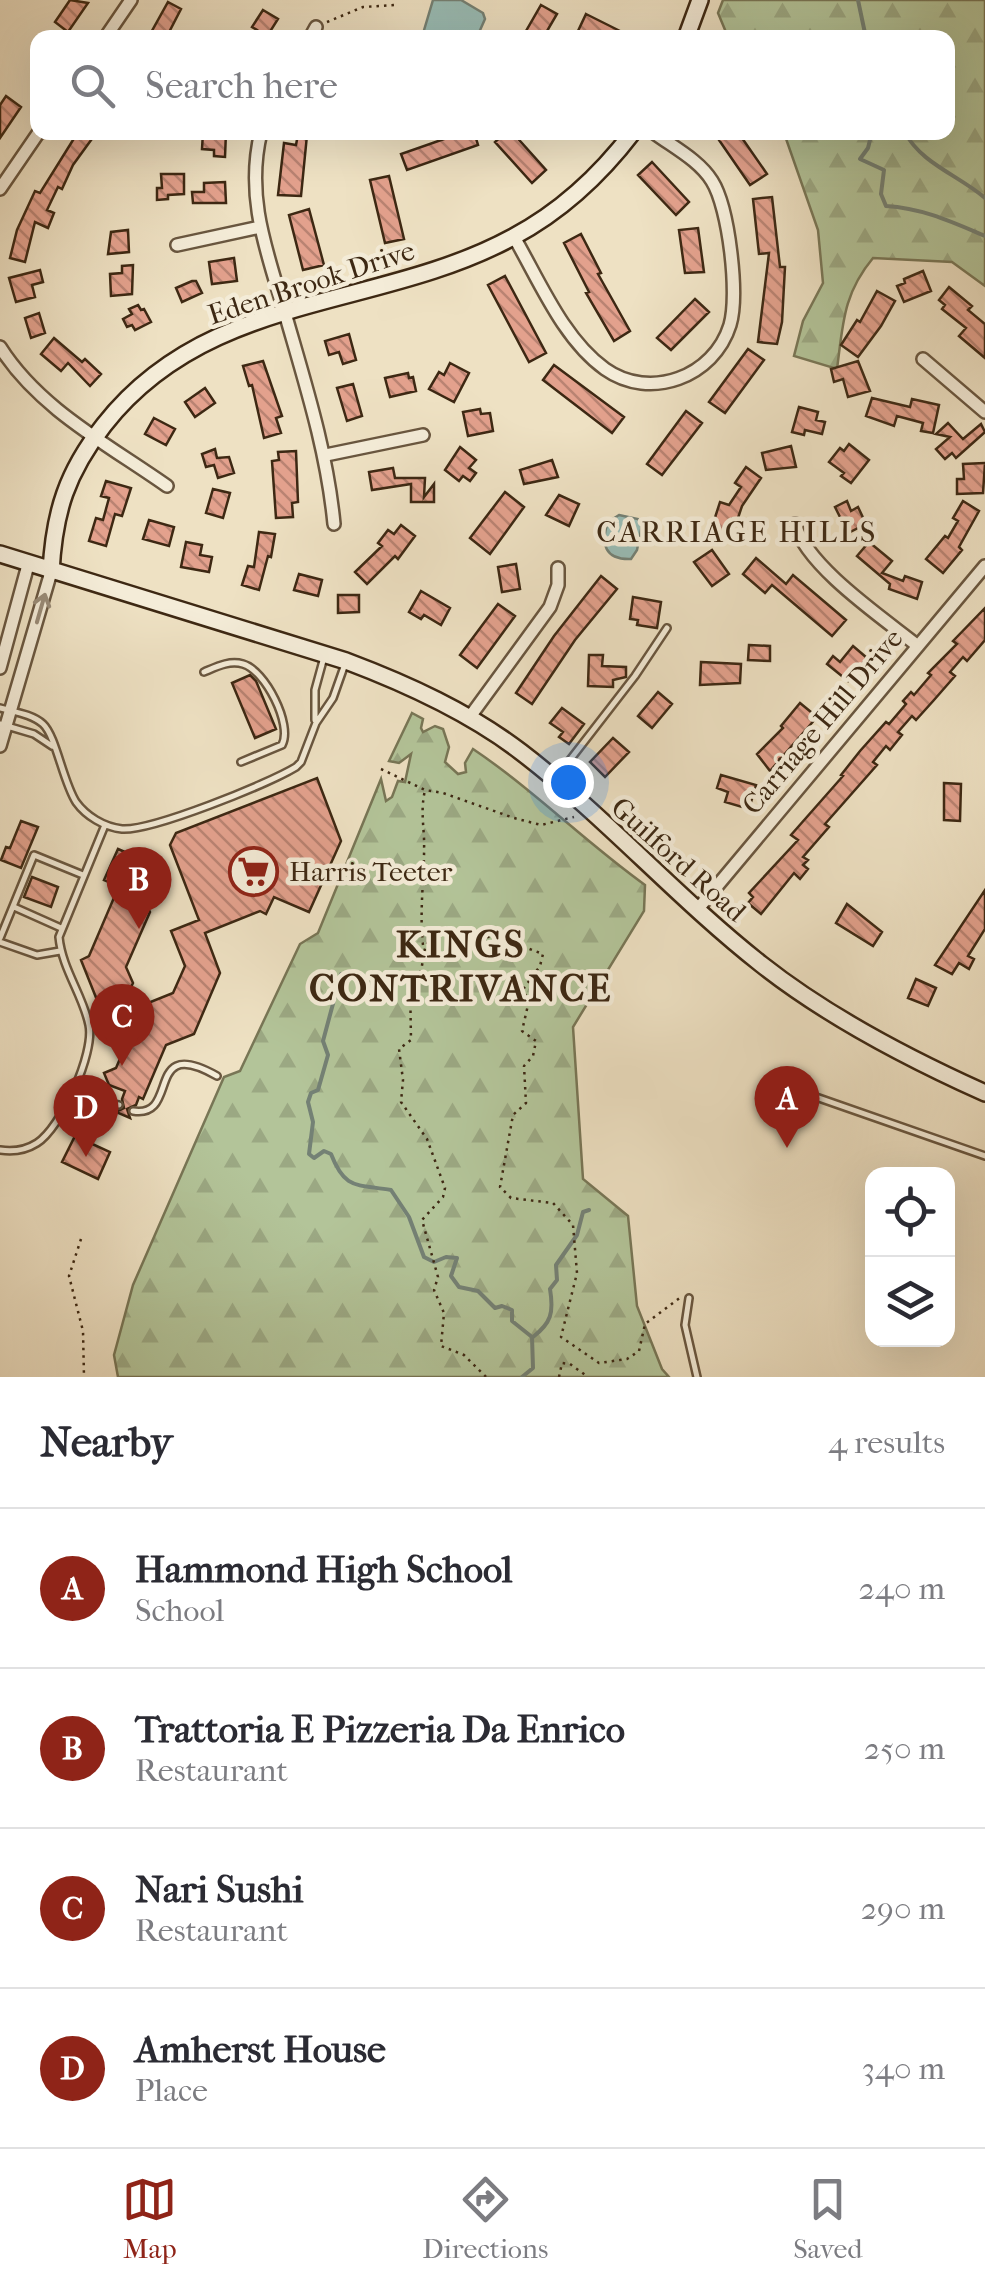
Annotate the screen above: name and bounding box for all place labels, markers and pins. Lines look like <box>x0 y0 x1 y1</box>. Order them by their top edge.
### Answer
supermarket icon: Harris Teeter <box>228 845 280 897</box>
pin: B <box>106 846 172 929</box>
place label: Harris Teeter <box>289 855 453 888</box>
pin: C <box>90 984 154 1066</box>
pin: A <box>754 1066 820 1148</box>
pin: D <box>54 1074 118 1157</box>

